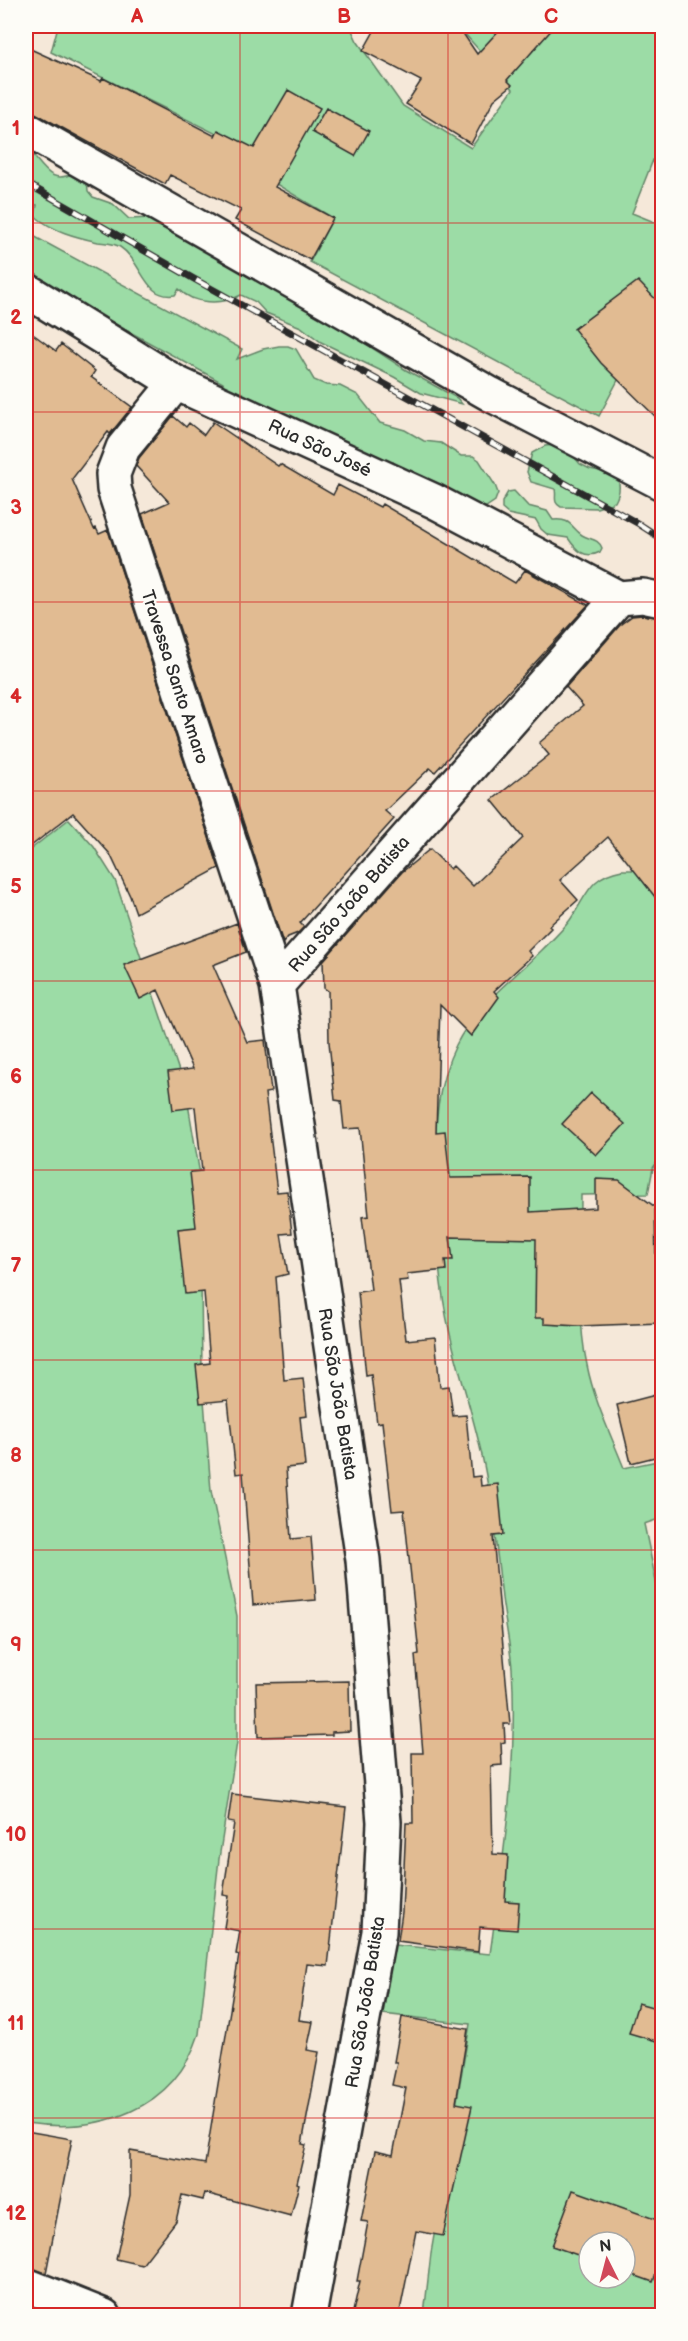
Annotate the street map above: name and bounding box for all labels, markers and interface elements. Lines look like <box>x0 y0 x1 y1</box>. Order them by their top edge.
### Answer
text: A <box>130 5 144 29</box>
text: B <box>337 5 351 29</box>
text: C <box>544 5 558 29</box>
text: 1 <box>12 117 20 141</box>
text: 2 <box>10 306 22 330</box>
street label: Rua São José <box>265 415 375 482</box>
text: 3 <box>10 496 22 520</box>
street label: Travessa Santo Amaro <box>136 588 213 767</box>
text: 4 <box>10 685 22 709</box>
street label: Rua São João Batista <box>284 832 414 977</box>
text: 5 <box>10 875 22 899</box>
text: 6 <box>10 1065 22 1089</box>
text: 7 <box>10 1254 22 1278</box>
street label: Rua São João Batista <box>314 1307 361 1482</box>
text: 8 <box>10 1444 22 1468</box>
text: 9 <box>10 1633 22 1657</box>
text: 10 <box>6 1823 26 1847</box>
street label: Rua São João Batista <box>342 1915 389 2090</box>
text: 11 <box>8 2012 24 2036</box>
text: 12 <box>6 2202 26 2226</box>
north arrow <box>577 2230 637 2290</box>
text: N <box>599 2236 613 2257</box>

